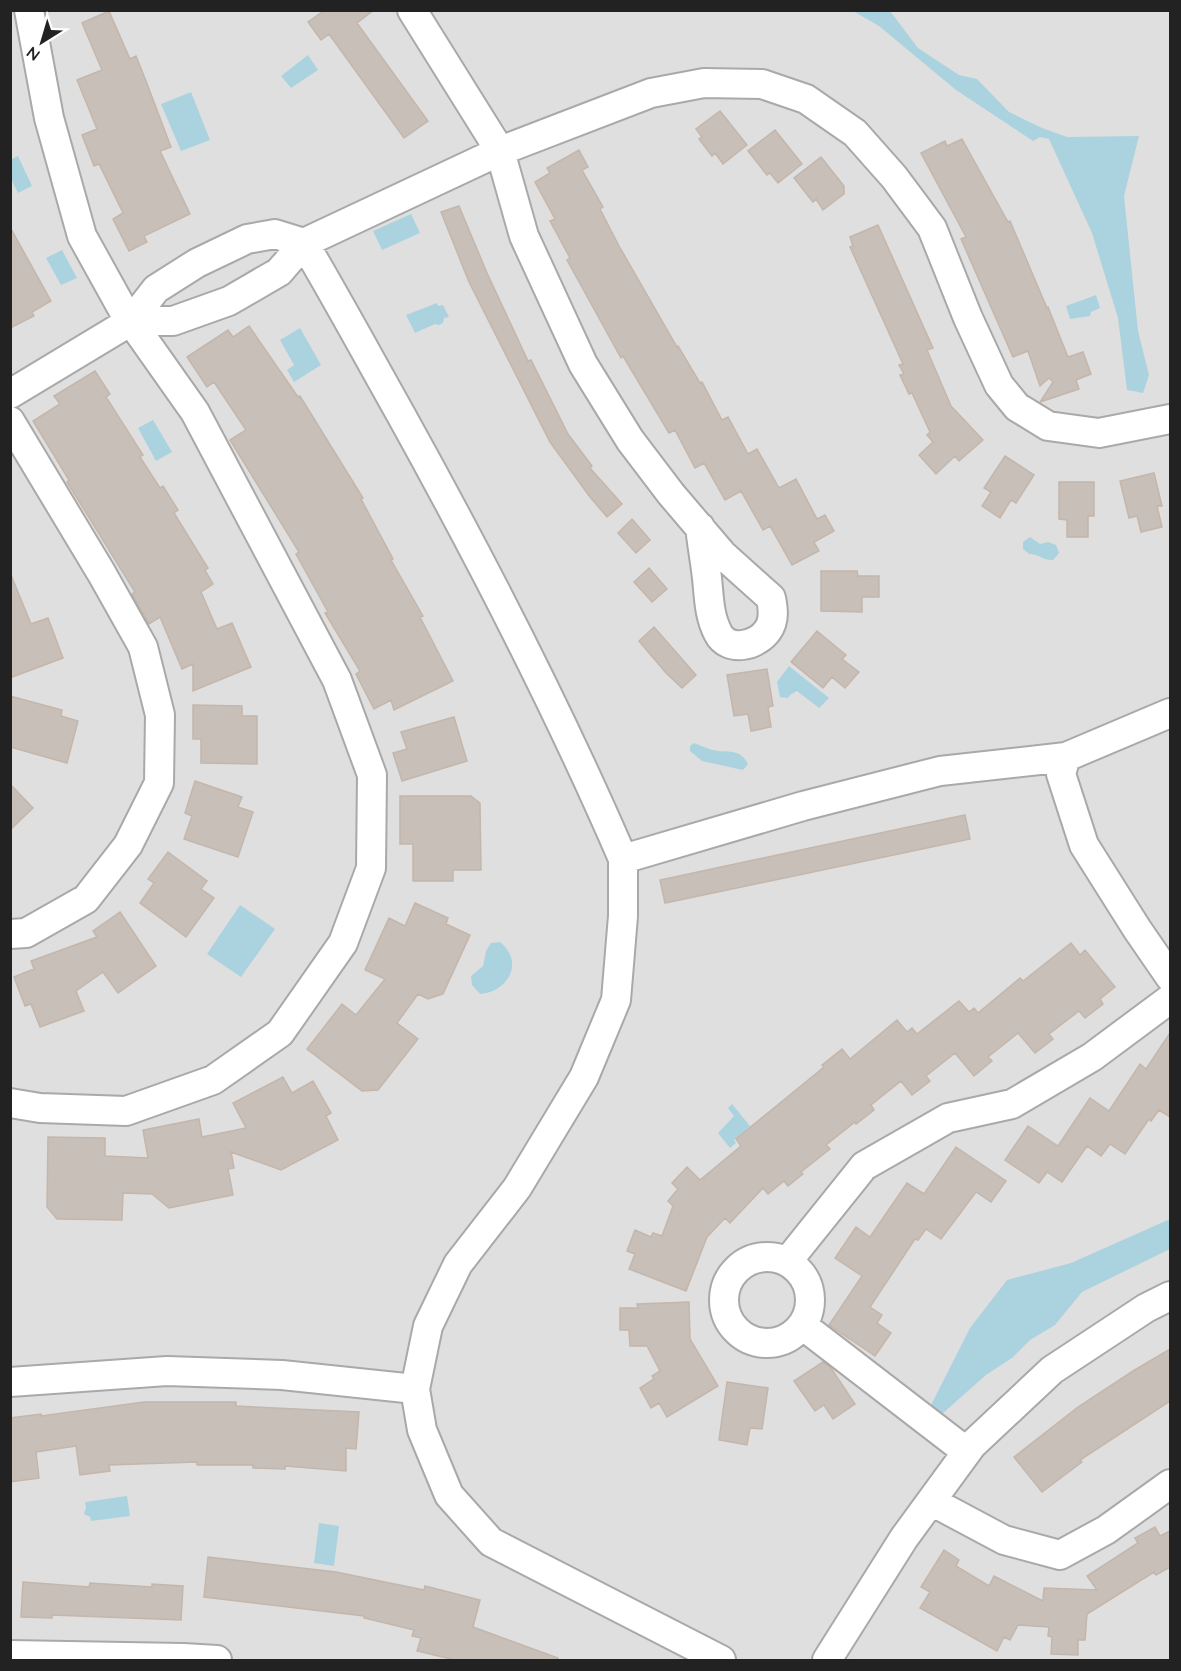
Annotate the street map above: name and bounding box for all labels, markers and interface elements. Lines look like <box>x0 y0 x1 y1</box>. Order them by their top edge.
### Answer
north arrow <box>12 12 72 72</box>
text: N <box>22 42 44 66</box>

